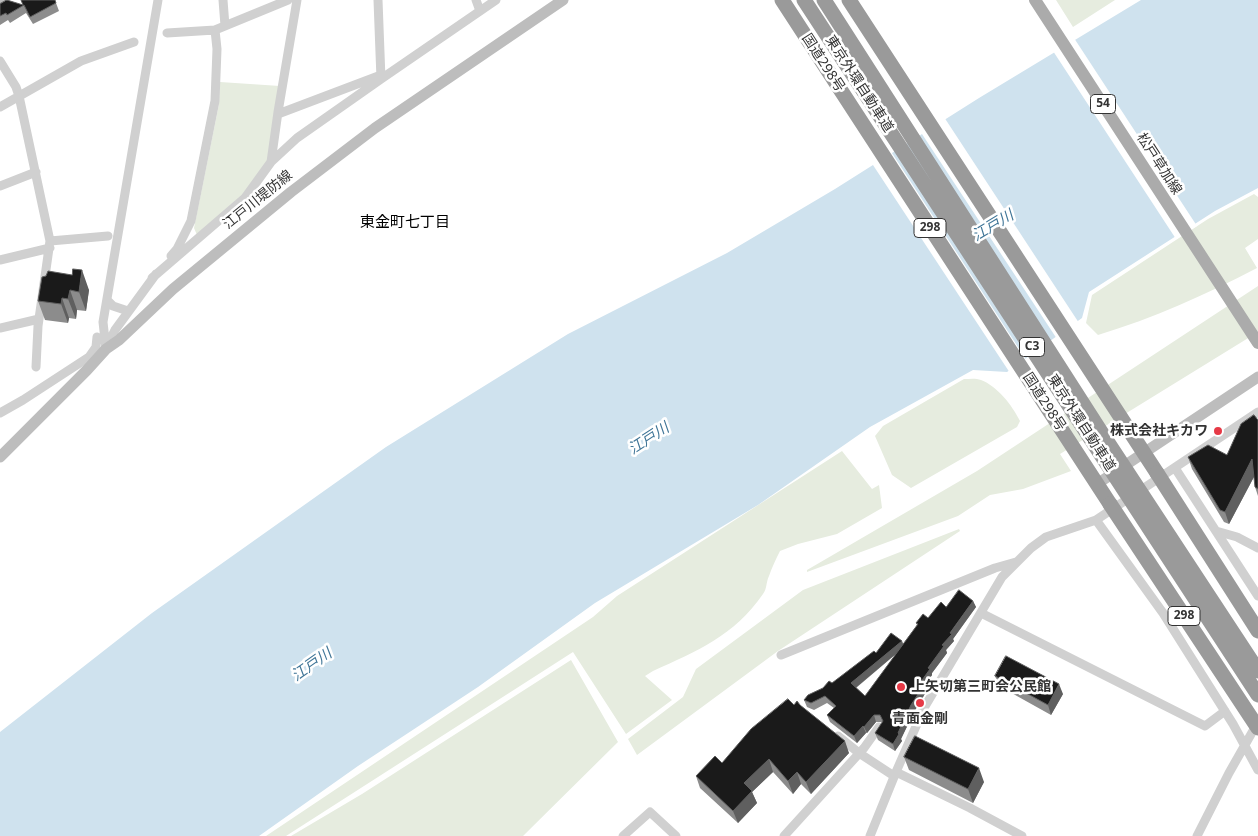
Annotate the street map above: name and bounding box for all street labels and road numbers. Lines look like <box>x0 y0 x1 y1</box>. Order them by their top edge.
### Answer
street label: 国道298号 <box>798 31 848 95</box>
street label: 東京外環自動車道 <box>821 32 897 136</box>
road number: 54 <box>1090 95 1116 114</box>
street label: 松戸草加線 <box>1133 130 1185 198</box>
street label: 江戸川堤防線 <box>220 167 296 233</box>
road number: 298 <box>914 218 946 238</box>
road number: C3 <box>1020 338 1044 357</box>
street label: 国道298号 <box>1019 370 1069 434</box>
street label: 東京外環自動車道 <box>1043 371 1119 475</box>
road number: 298 <box>1168 606 1200 626</box>

